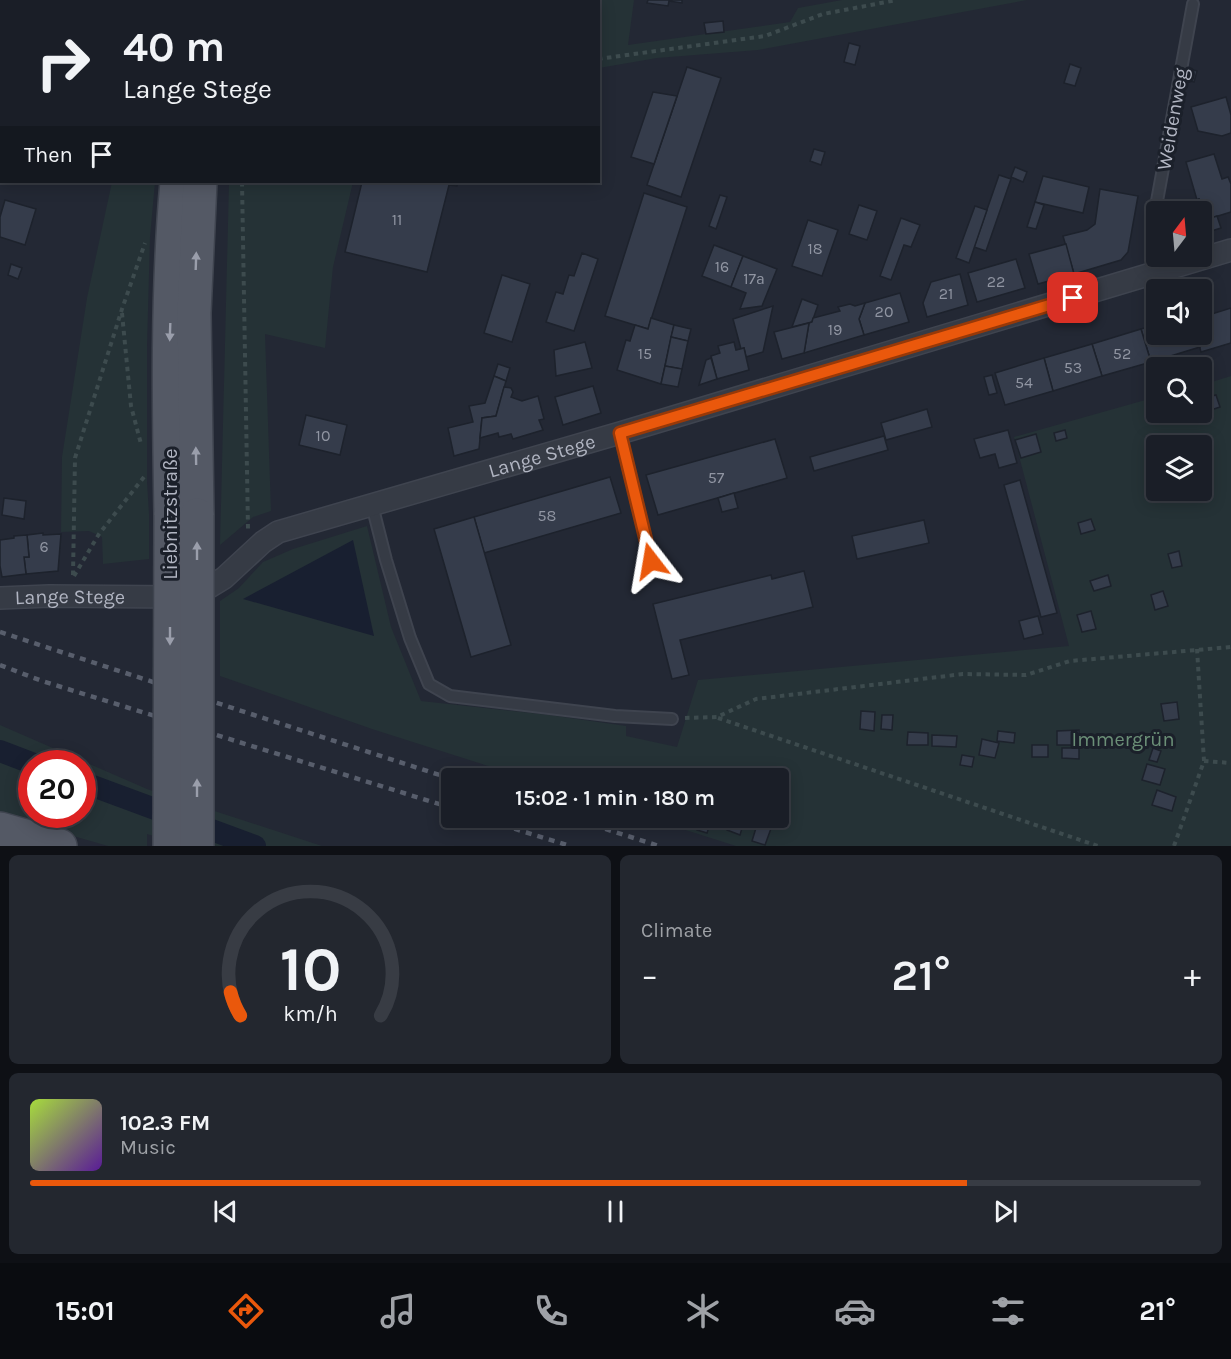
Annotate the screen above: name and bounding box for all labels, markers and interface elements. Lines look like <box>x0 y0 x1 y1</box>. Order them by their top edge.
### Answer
text: 40 m <box>123 22 225 72</box>
icon: right <box>24 24 102 102</box>
street label: Weidenweg <box>1152 66 1193 172</box>
text: Lange Stege <box>123 73 272 105</box>
icon: arrive <box>85 138 118 171</box>
text: Then <box>24 142 73 168</box>
north arrow <box>1146 201 1212 267</box>
map controls <box>1146 201 1212 501</box>
house number: 11 <box>392 210 402 229</box>
house number: 18 <box>807 239 823 258</box>
one-way arrow <box>191 252 200 271</box>
house number: 16 <box>715 257 729 276</box>
house number: 17a <box>743 269 765 288</box>
house number: 22 <box>987 272 1005 291</box>
pin <box>1047 272 1098 323</box>
button: sound <box>1146 279 1212 345</box>
icon: arrive <box>1056 281 1089 314</box>
house number: 21 <box>939 284 953 303</box>
house number: 20 <box>875 302 893 321</box>
house number: 19 <box>828 320 842 339</box>
one-way arrow <box>165 322 174 341</box>
house number: 15 <box>638 344 652 363</box>
house number: 52 <box>1113 344 1131 363</box>
button: search <box>1146 357 1212 423</box>
house number: 53 <box>1064 358 1082 377</box>
house number: 54 <box>1015 373 1033 392</box>
house number: 10 <box>316 426 330 445</box>
street label: Lange Stege <box>486 430 598 482</box>
button: layers <box>1146 435 1212 501</box>
one-way arrow <box>192 447 201 466</box>
street label: Liebnitzstraße <box>159 448 182 580</box>
house number: 57 <box>708 468 725 487</box>
house number: 58 <box>538 506 556 525</box>
position arrow <box>619 529 683 593</box>
house number: 6 <box>39 537 49 556</box>
one-way arrow <box>192 541 202 560</box>
street label: Lange Stege <box>14 585 125 609</box>
one-way arrow <box>166 627 175 646</box>
park label: Immergrün <box>1072 728 1174 751</box>
speed limit sign: 20 <box>18 750 96 828</box>
one-way arrow <box>192 778 202 797</box>
text: 15:02 · 1 min · 180 m <box>515 785 715 811</box>
text: Climate <box>641 919 712 942</box>
text: 10 <box>279 933 341 1006</box>
text: 21° <box>891 949 951 1001</box>
text: − <box>641 956 658 994</box>
text: + <box>1184 956 1201 994</box>
text: km/h <box>283 1002 337 1027</box>
text: 102.3 FM <box>120 1110 210 1136</box>
text: Music <box>120 1136 176 1159</box>
icon: previous <box>209 1195 242 1228</box>
icon: pause <box>599 1195 632 1228</box>
icon: next <box>989 1195 1022 1228</box>
icon: directions <box>225 1290 267 1332</box>
icon: music <box>377 1290 419 1332</box>
icon: phone <box>530 1290 572 1332</box>
icon: climate <box>682 1290 724 1332</box>
icon: car <box>834 1290 876 1332</box>
icon: filters <box>987 1290 1029 1332</box>
text: 15:01 <box>55 1295 115 1327</box>
text: 21° <box>1139 1295 1176 1327</box>

